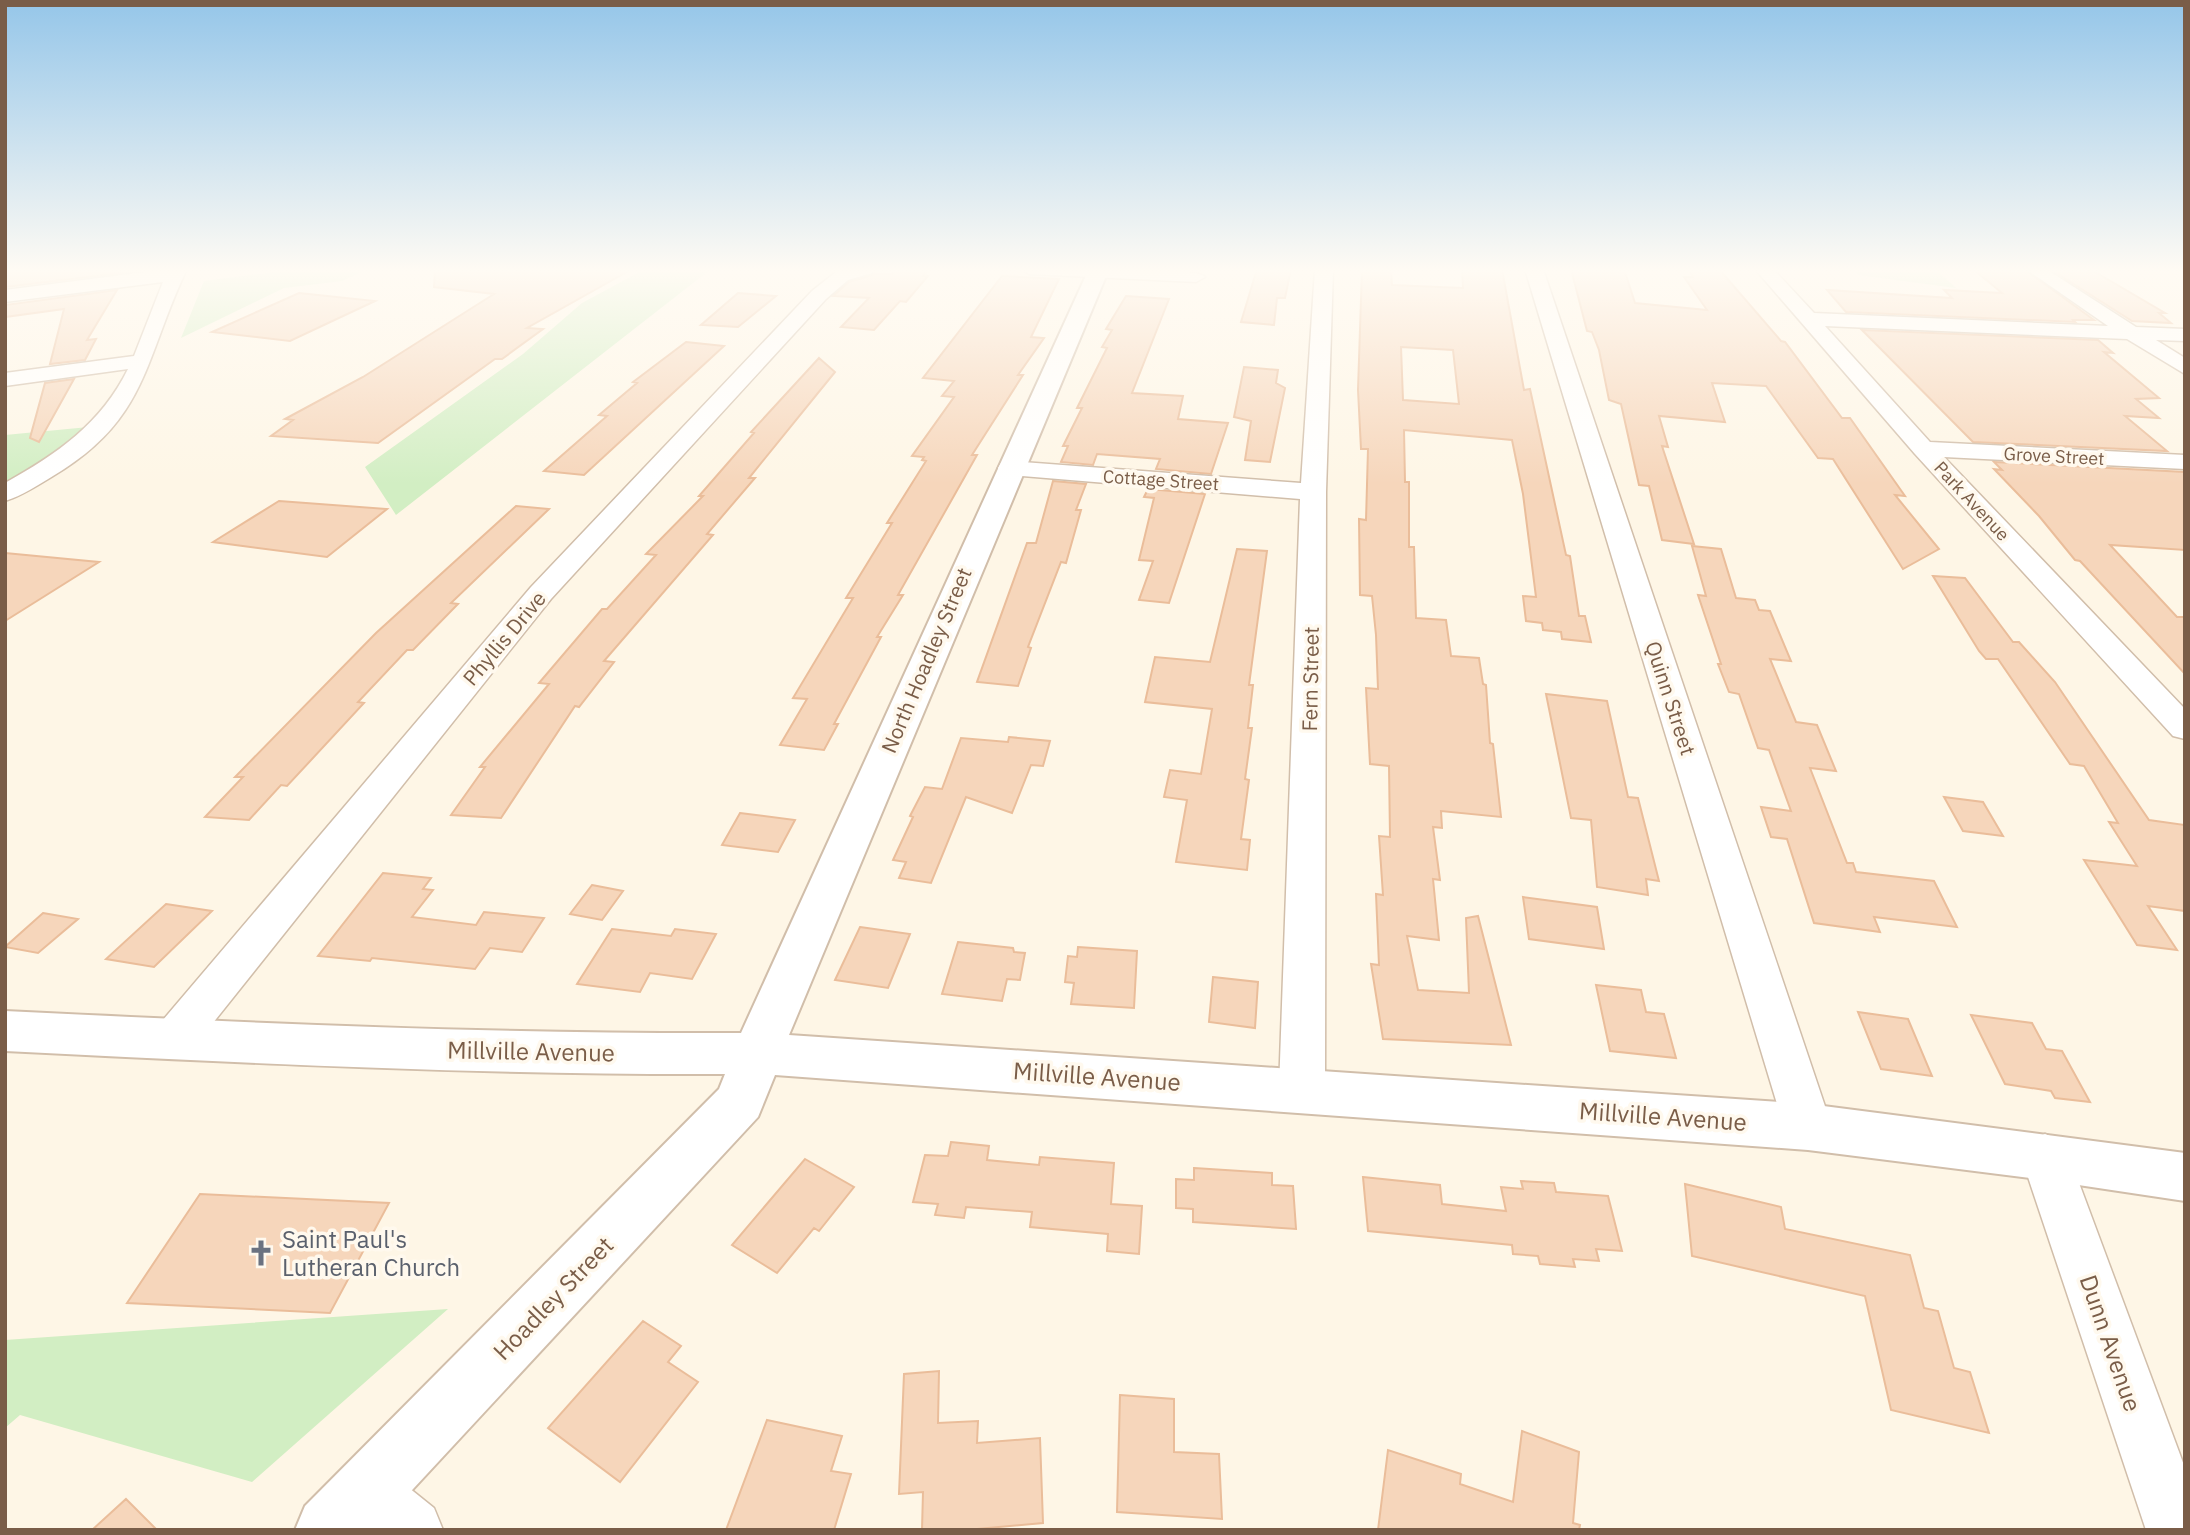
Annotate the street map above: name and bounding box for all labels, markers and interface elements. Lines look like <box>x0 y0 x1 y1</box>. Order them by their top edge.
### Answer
street label: Grove Street <box>2003 442 2105 470</box>
street label: Park Avenue <box>1929 456 2015 546</box>
street label: Cottage Street <box>1102 464 1220 496</box>
street label: North Hoadley Street <box>874 563 978 757</box>
street label: Phyllis Drive <box>456 585 552 691</box>
street label: Fern Street <box>1295 626 1325 732</box>
street label: Quinn Street <box>1639 637 1703 759</box>
street label: Millville Avenue <box>447 1034 615 1068</box>
street label: Millville Avenue <box>1012 1054 1182 1098</box>
street label: Millville Avenue <box>1578 1094 1748 1138</box>
place label: Saint Paul's Lutheran Church <box>282 1223 460 1283</box>
street label: Hoadley Street <box>486 1229 620 1367</box>
church icon: Saint Paul's Lutheran Church <box>246 1238 276 1268</box>
street label: Dunn Avenue <box>2073 1270 2149 1416</box>

